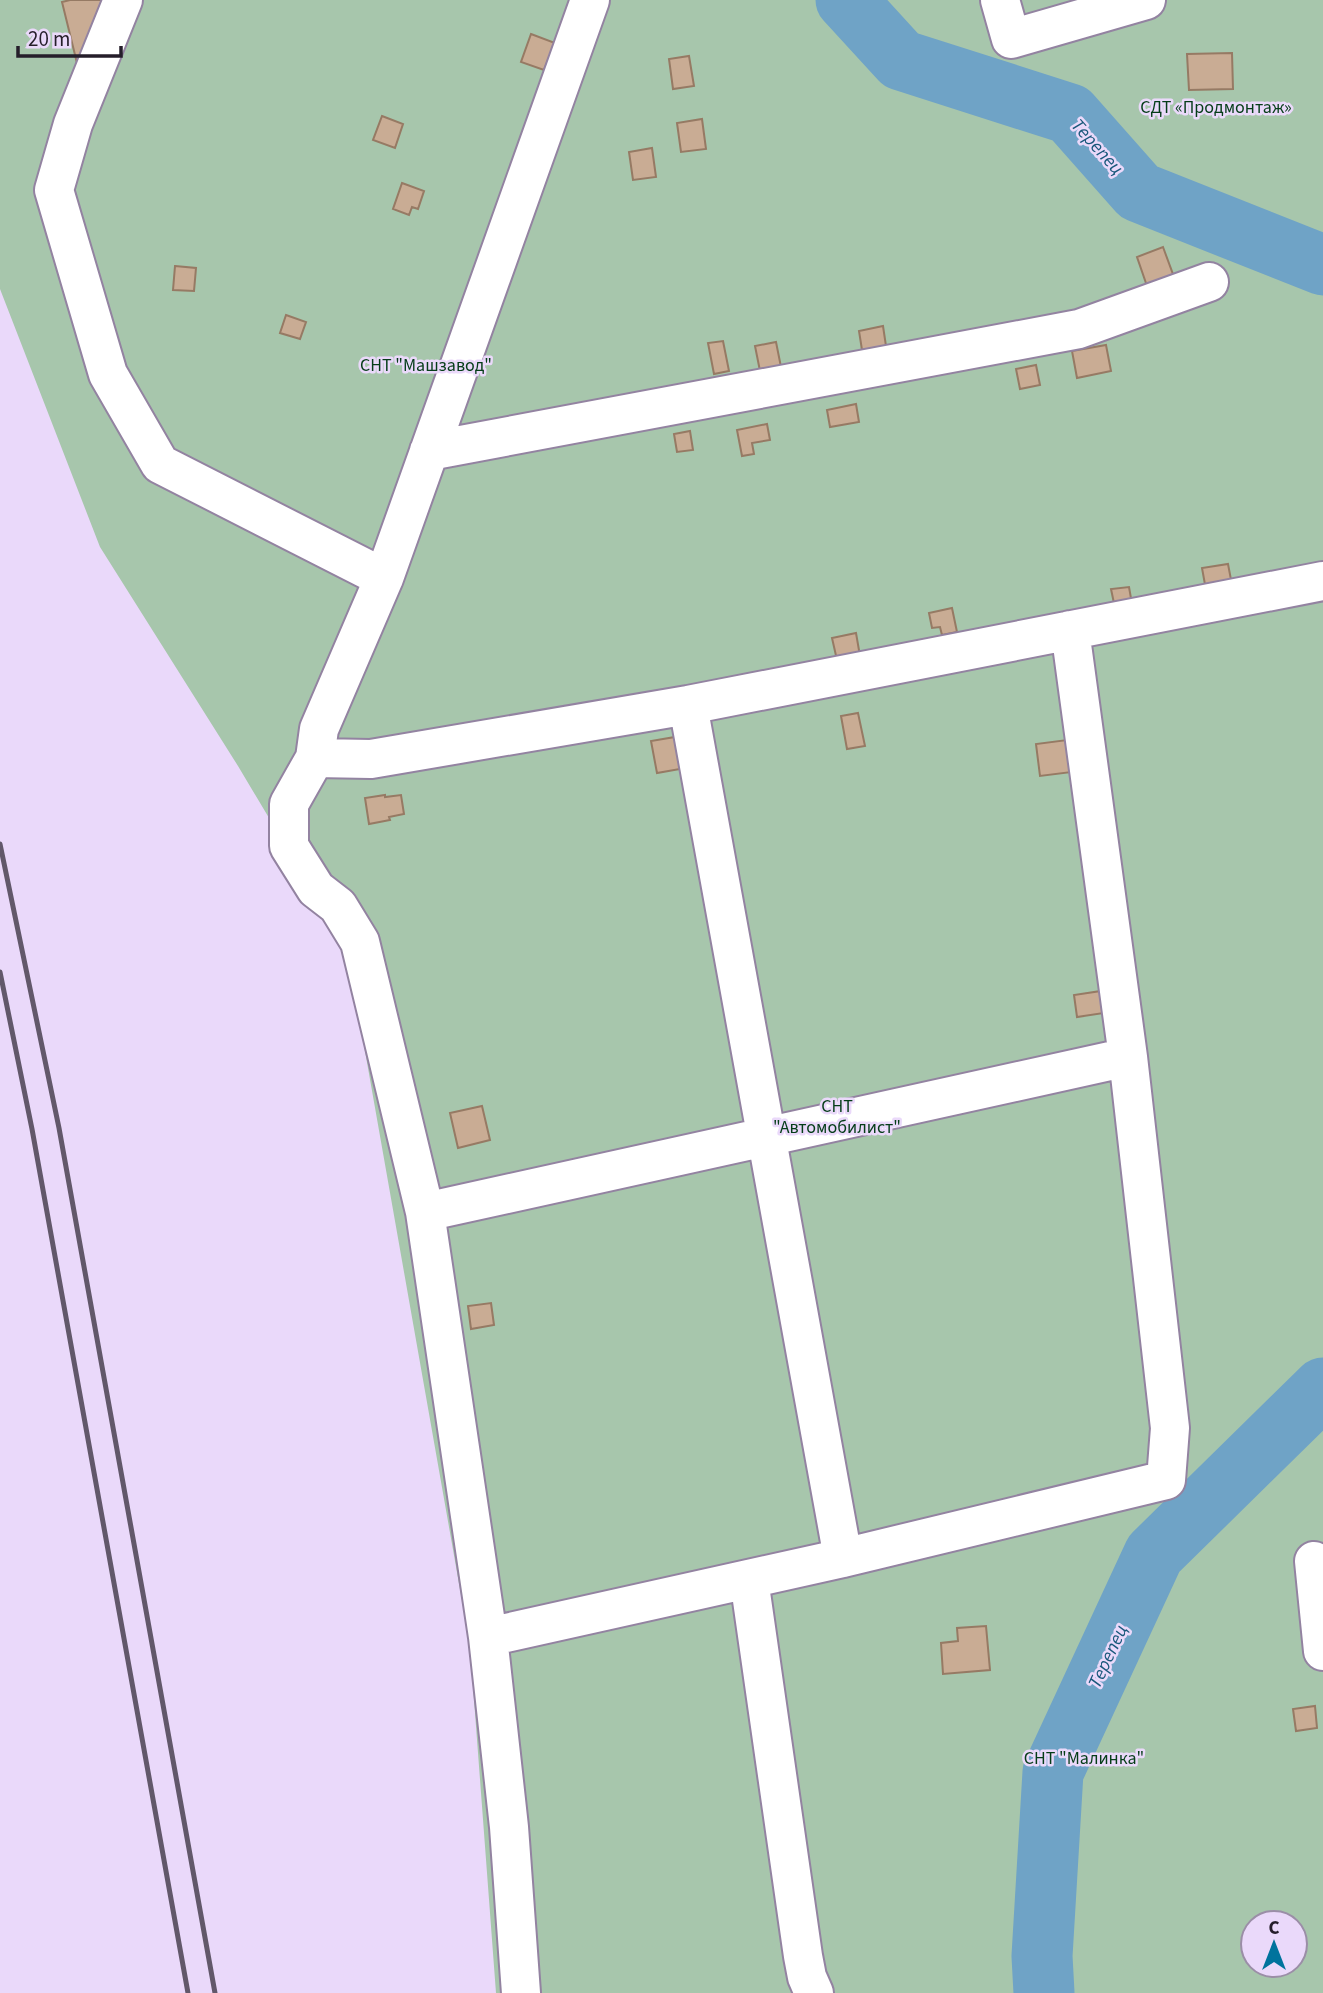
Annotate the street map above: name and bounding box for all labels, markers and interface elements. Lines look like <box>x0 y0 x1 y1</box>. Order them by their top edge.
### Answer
scale bar <box>18 14 121 58</box>
text: 20 m <box>28 24 70 54</box>
park label: СДТ «Продмонтаж» <box>1140 95 1292 120</box>
water label: Терепец <box>1064 113 1129 181</box>
park label: СНТ "Машзавод" <box>360 353 492 378</box>
park label: СНТ "Автомобилист" <box>773 1094 901 1140</box>
water label: Терепец <box>1082 1620 1135 1693</box>
park label: СНТ "Малинка" <box>1024 1746 1144 1771</box>
north arrow <box>1239 1909 1309 1979</box>
text: С <box>1268 1915 1280 1942</box>

